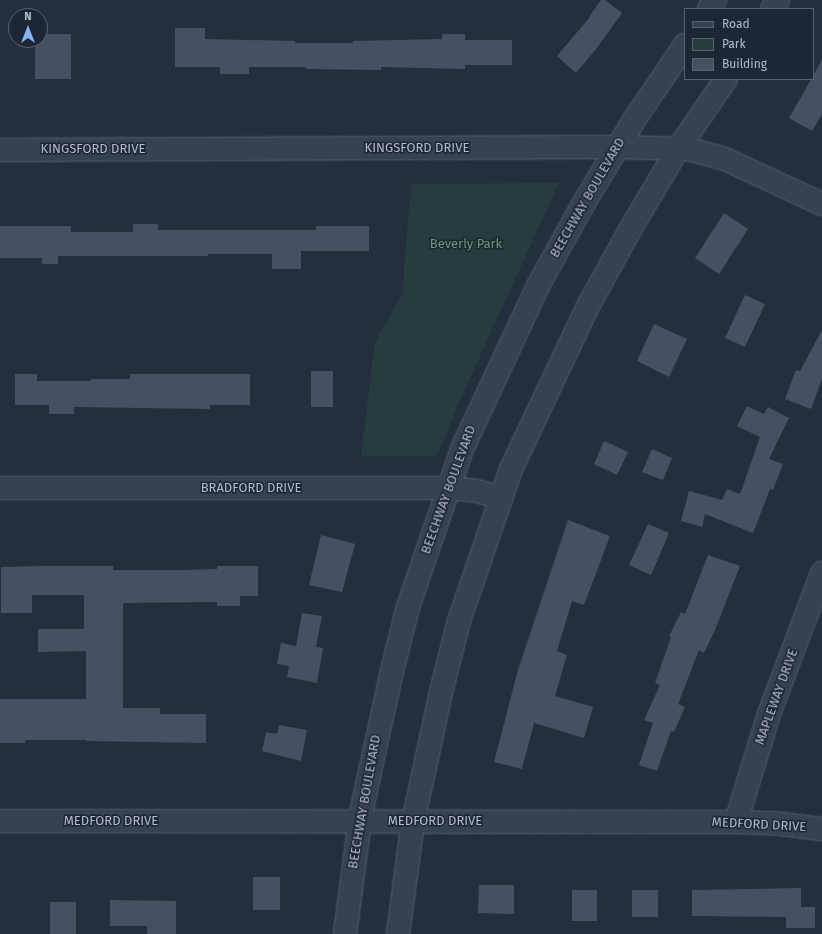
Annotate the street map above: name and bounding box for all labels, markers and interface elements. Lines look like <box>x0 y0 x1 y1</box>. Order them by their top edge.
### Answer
north arrow <box>8 8 48 48</box>
legend <box>684 8 814 80</box>
text: N <box>24 10 32 23</box>
text: Road <box>722 17 750 31</box>
text: Park <box>722 37 746 51</box>
text: Building <box>722 57 767 71</box>
street label: BEECHWAY BOULEVARD <box>547 135 629 261</box>
street label: KINGSFORD DRIVE <box>365 140 469 156</box>
street label: KINGSFORD DRIVE <box>41 141 145 157</box>
park label: Beverly Park <box>430 236 502 252</box>
street label: BEECHWAY BOULEVARD <box>418 424 480 556</box>
street label: BRADFORD DRIVE <box>201 480 301 496</box>
street label: MAPLEWAY DRIVE <box>752 647 802 747</box>
street label: BEECHWAY BOULEVARD <box>346 734 384 870</box>
street label: MEDFORD DRIVE <box>64 813 158 829</box>
street label: MEDFORD DRIVE <box>388 813 482 829</box>
street label: MEDFORD DRIVE <box>711 815 807 835</box>

